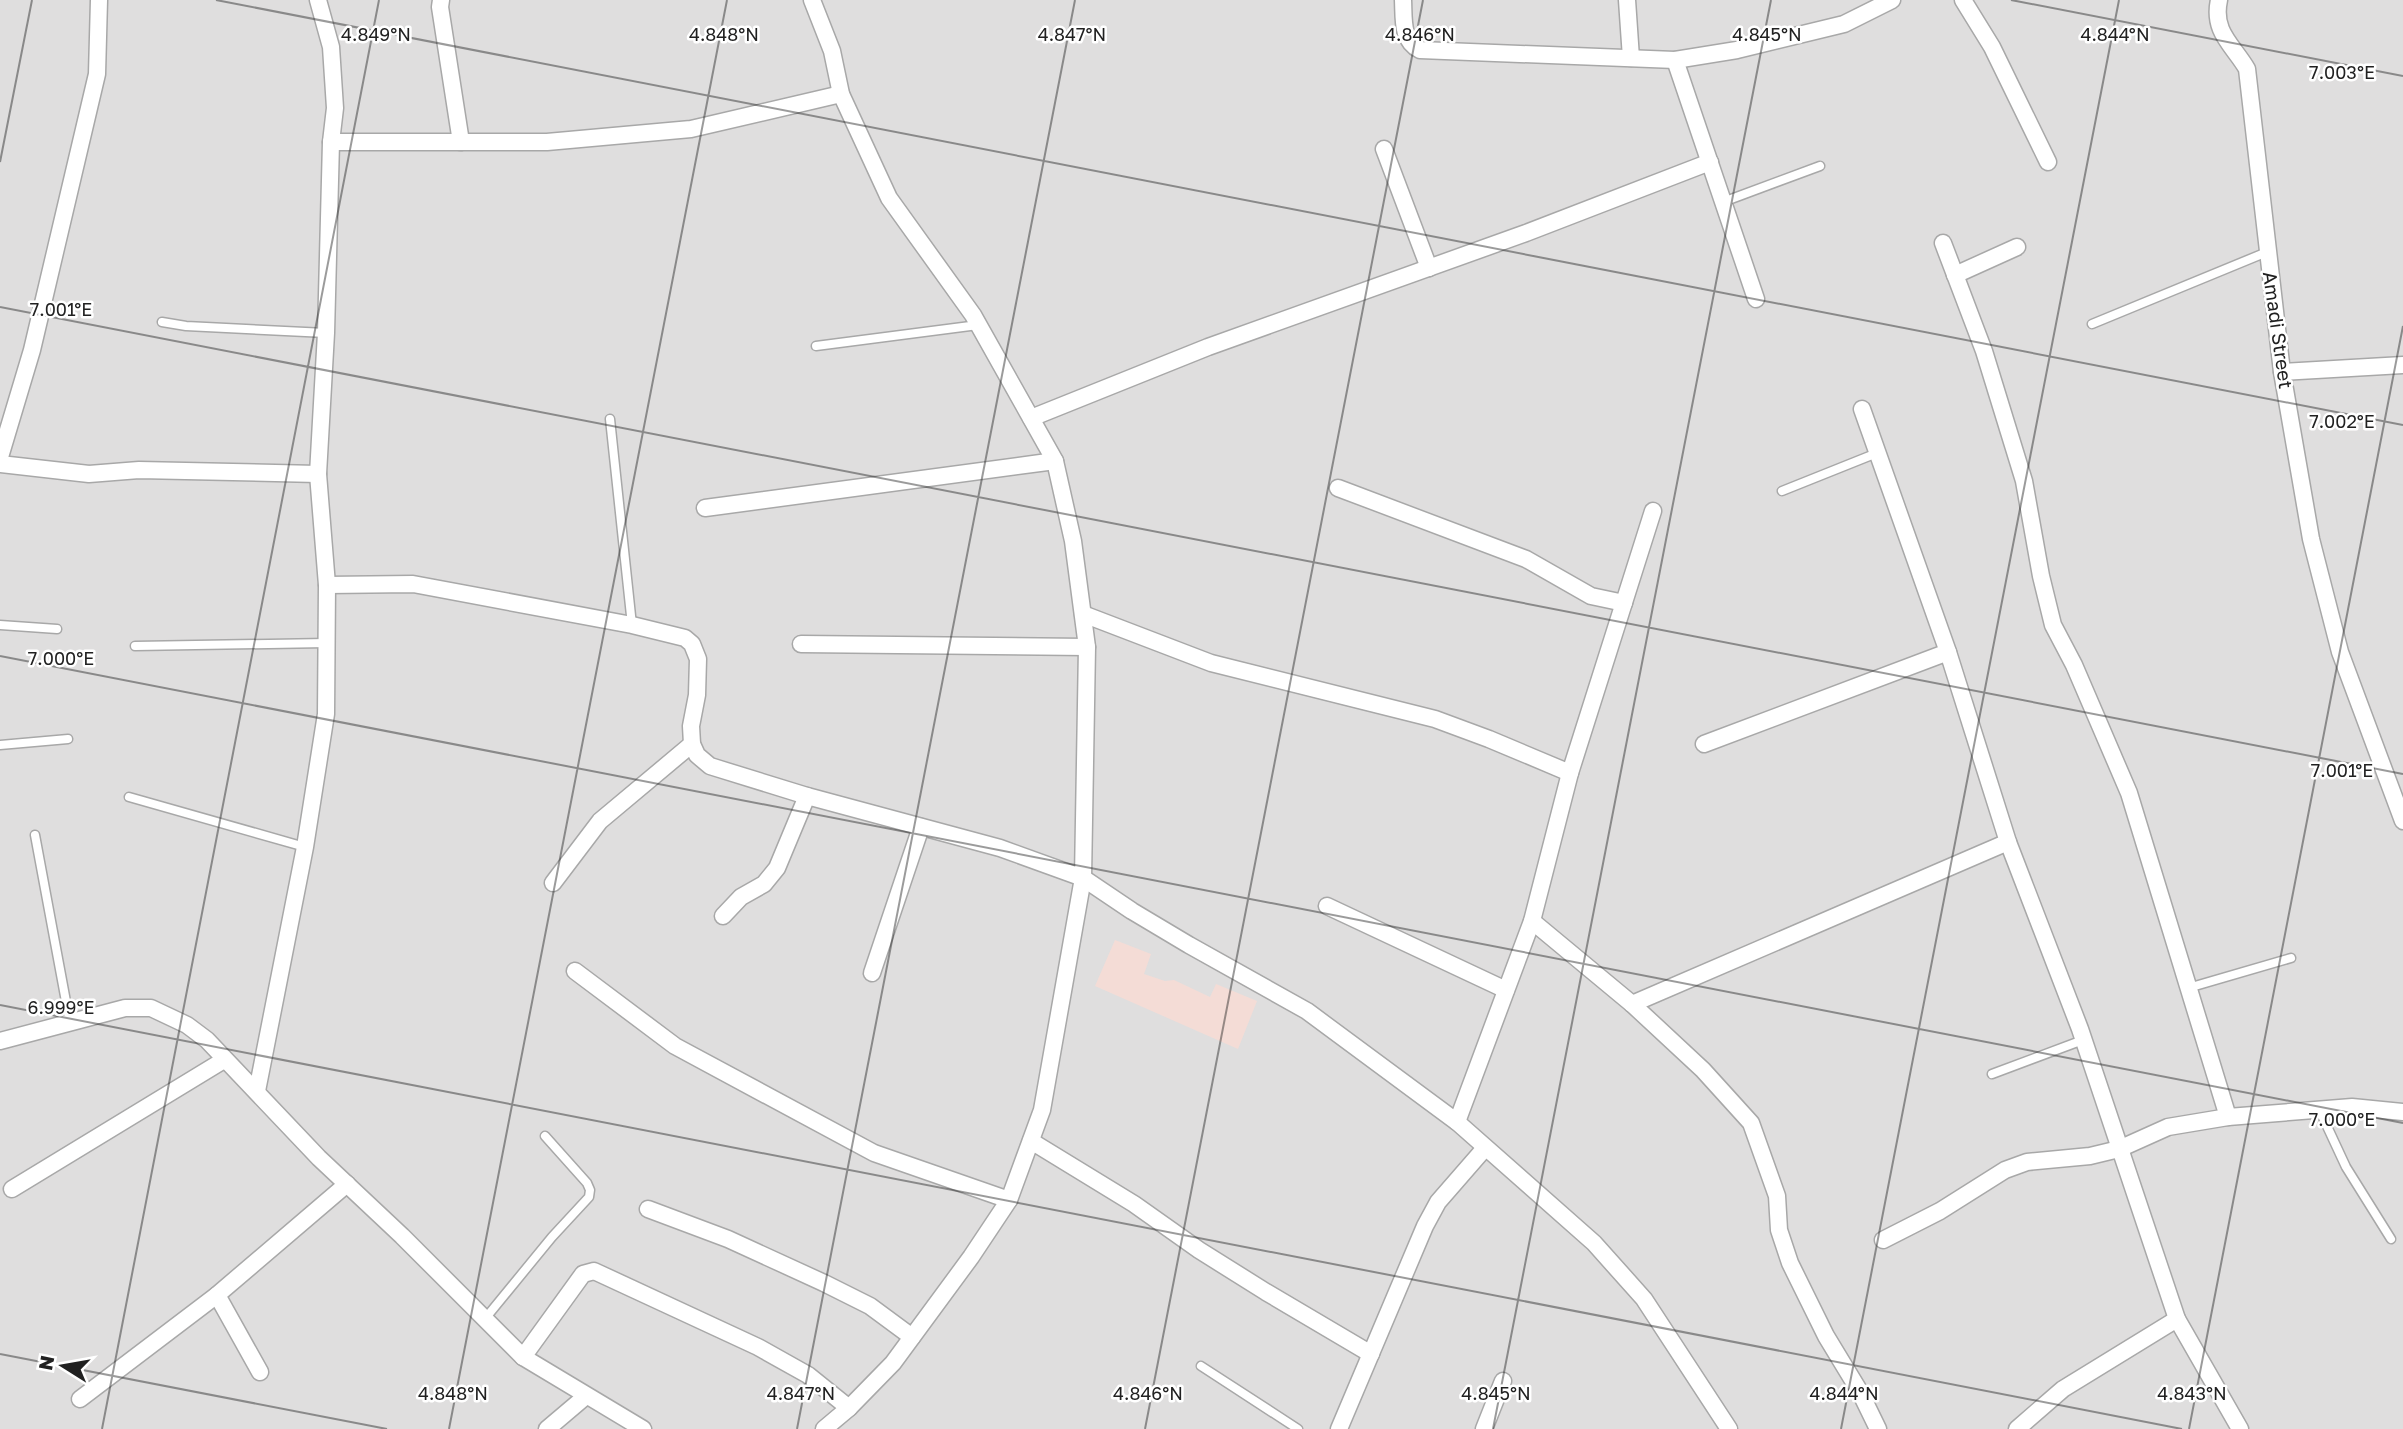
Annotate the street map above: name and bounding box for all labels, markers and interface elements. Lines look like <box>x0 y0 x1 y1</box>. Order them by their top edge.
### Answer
text: 4.849°N <box>341 23 411 45</box>
text: 4.848°N <box>689 23 759 45</box>
text: 4.847°N <box>1038 23 1106 45</box>
text: 4.846°N <box>1385 23 1455 45</box>
text: 4.845°N <box>1732 23 1802 45</box>
text: 4.844°N <box>2080 23 2150 45</box>
text: 7.003°E <box>2309 61 2375 83</box>
street label: Amadi Street <box>2259 270 2298 390</box>
text: 7.001°E <box>30 298 92 320</box>
text: 7.002°E <box>2309 410 2375 432</box>
text: 7.000°E <box>28 647 94 669</box>
text: 7.001°E <box>2311 759 2373 781</box>
text: 6.999°E <box>28 996 94 1018</box>
text: 7.000°E <box>2309 1108 2375 1130</box>
north arrow <box>28 1331 98 1401</box>
text: N <box>33 1353 58 1372</box>
text: 4.848°N <box>418 1382 488 1404</box>
text: 4.847°N <box>767 1382 835 1404</box>
text: 4.846°N <box>1113 1382 1183 1404</box>
text: 4.845°N <box>1461 1382 1531 1404</box>
text: 4.844°N <box>1809 1382 1879 1404</box>
text: 4.843°N <box>2157 1382 2227 1404</box>

